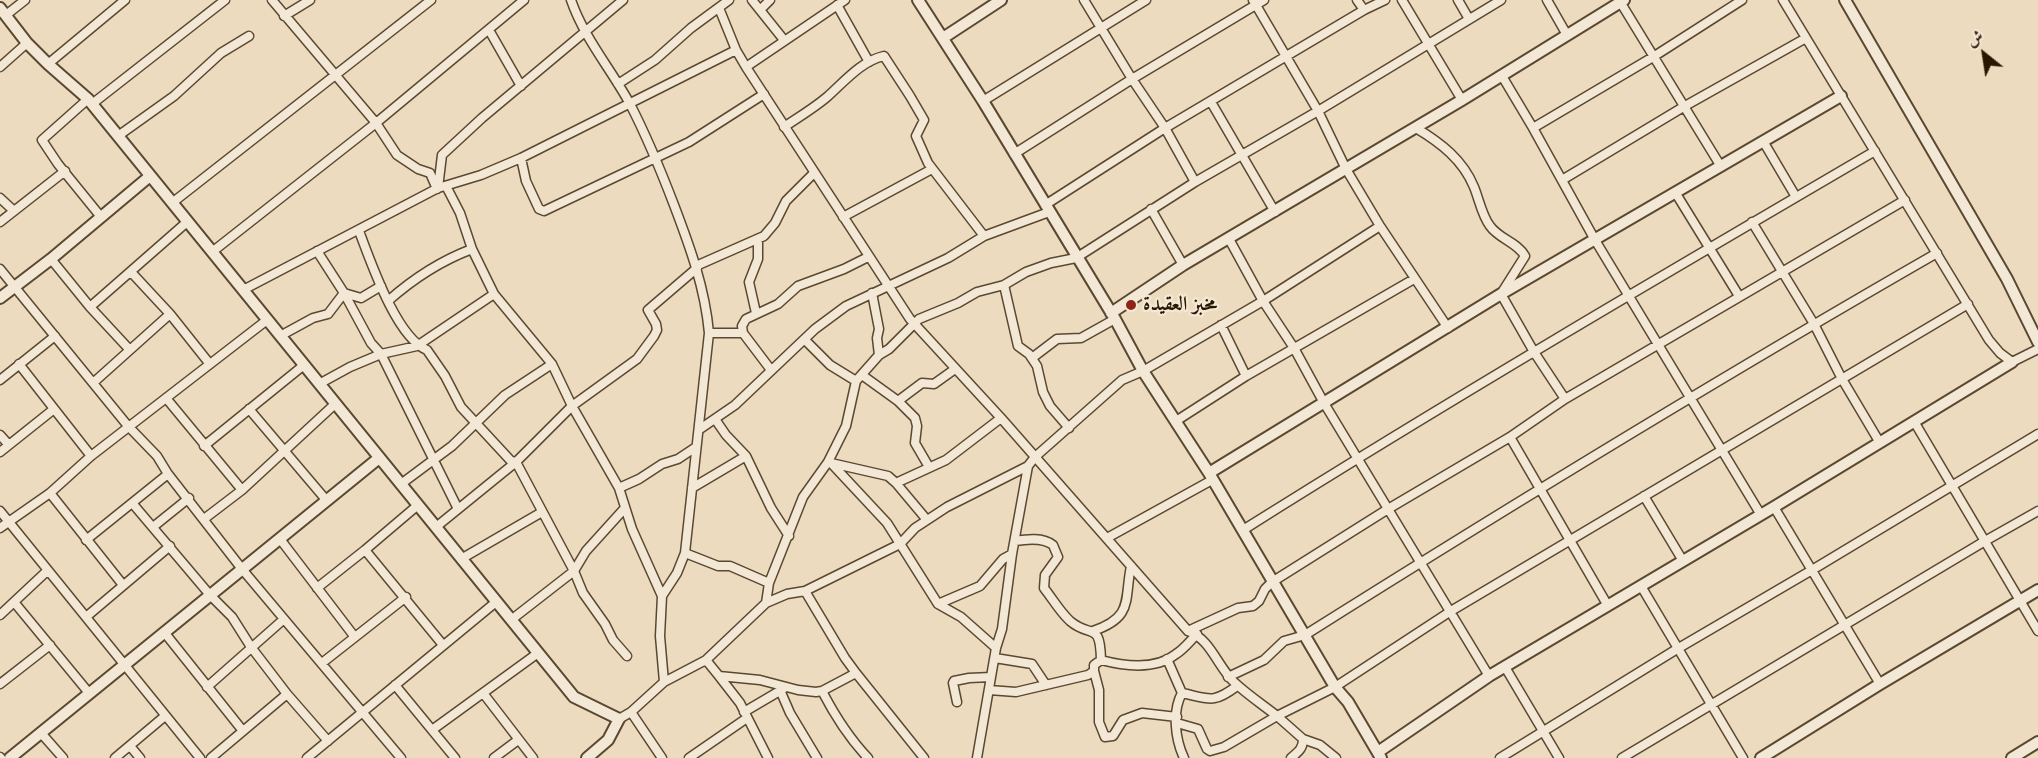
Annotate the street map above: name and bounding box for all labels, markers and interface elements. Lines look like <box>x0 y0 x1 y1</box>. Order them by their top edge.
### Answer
north arrow <box>1954 24 2014 84</box>
text: ش <box>1963 25 1987 51</box>
place label: مخبز العقيدة <box>1143 293 1217 317</box>
marker: مخبز العقيدة <box>1124 298 1138 312</box>

